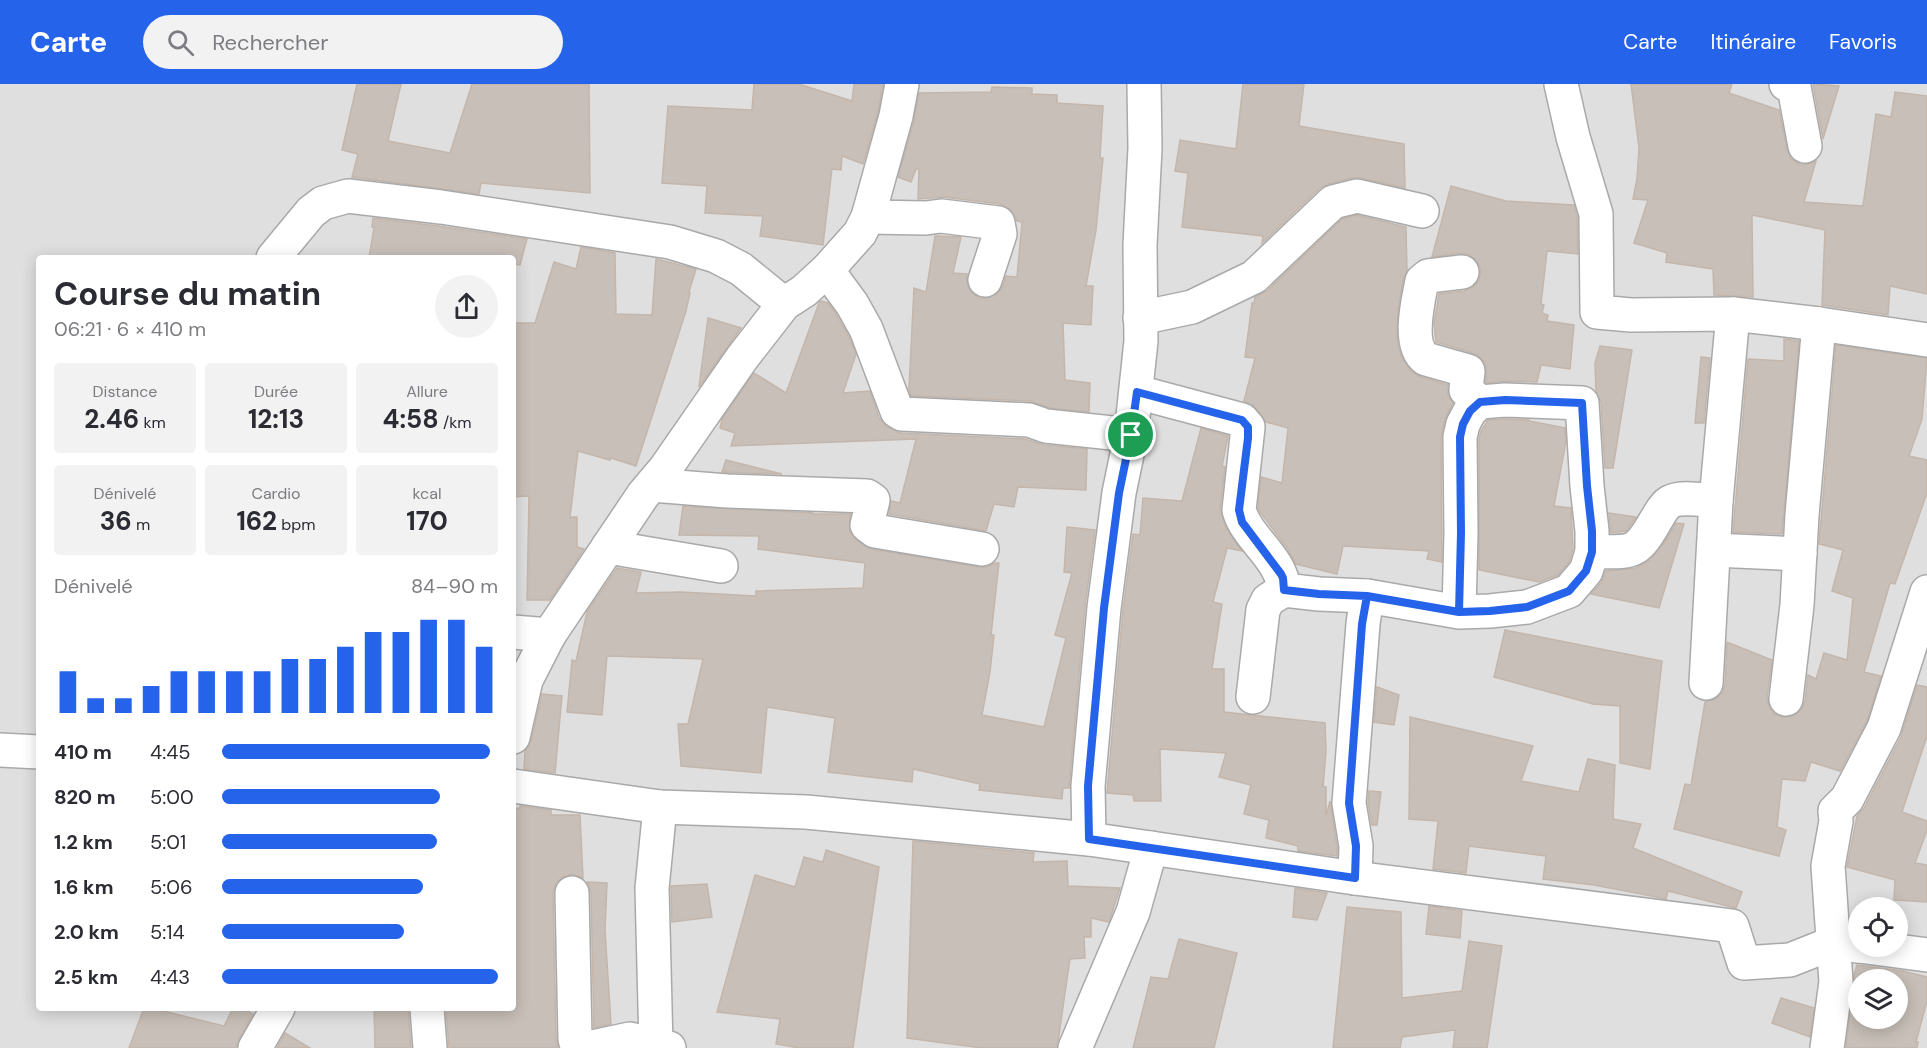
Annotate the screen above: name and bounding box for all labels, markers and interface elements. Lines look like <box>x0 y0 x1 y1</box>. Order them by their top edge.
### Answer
search box <box>143 15 563 69</box>
text: Carte <box>30 24 107 61</box>
icon: search <box>164 26 197 59</box>
text: Rechercher <box>212 28 328 57</box>
text: Carte <box>1623 28 1677 56</box>
text: Itinéraire <box>1710 28 1796 56</box>
text: Favoris <box>1829 28 1897 56</box>
text: Course du matin <box>54 272 321 315</box>
button: share <box>435 275 498 338</box>
text: 06:21 · 6 × 410 m <box>54 316 206 342</box>
text: Distance <box>93 381 157 402</box>
text: Durée <box>254 381 298 402</box>
text: Allure <box>406 381 448 402</box>
text: 2.46 <box>84 402 139 436</box>
text: 12:13 <box>248 402 304 436</box>
text: 4:58 <box>383 402 439 436</box>
pin <box>1105 409 1156 460</box>
text: km <box>139 412 166 433</box>
text: /km <box>439 412 472 433</box>
icon: arrive <box>1114 418 1147 451</box>
text: Dénivelé <box>94 483 156 504</box>
text: Cardio <box>251 483 301 504</box>
text: kcal <box>413 483 441 504</box>
text: 36 <box>100 504 132 538</box>
text: 162 <box>236 504 277 538</box>
text: 170 <box>406 504 448 538</box>
text: m <box>132 514 150 535</box>
text: bpm <box>277 514 316 535</box>
text: Dénivelé <box>54 573 133 599</box>
text: 84–90 m <box>411 573 498 599</box>
text: 410 m <box>54 739 112 765</box>
text: 4:45 <box>150 739 191 765</box>
text: 820 m <box>54 784 116 810</box>
text: 5:00 <box>150 784 194 810</box>
text: 1.2 km <box>54 829 113 855</box>
text: 5:01 <box>150 829 186 855</box>
text: 1.6 km <box>54 874 113 900</box>
text: 5:06 <box>150 874 192 900</box>
map controls <box>1848 897 1908 1029</box>
button: locate <box>1848 897 1908 957</box>
text: 2.0 km <box>54 919 119 945</box>
text: 5:14 <box>150 919 185 945</box>
text: 2.5 km <box>54 964 118 990</box>
text: 4:43 <box>150 964 190 990</box>
button: layers <box>1848 969 1908 1029</box>

